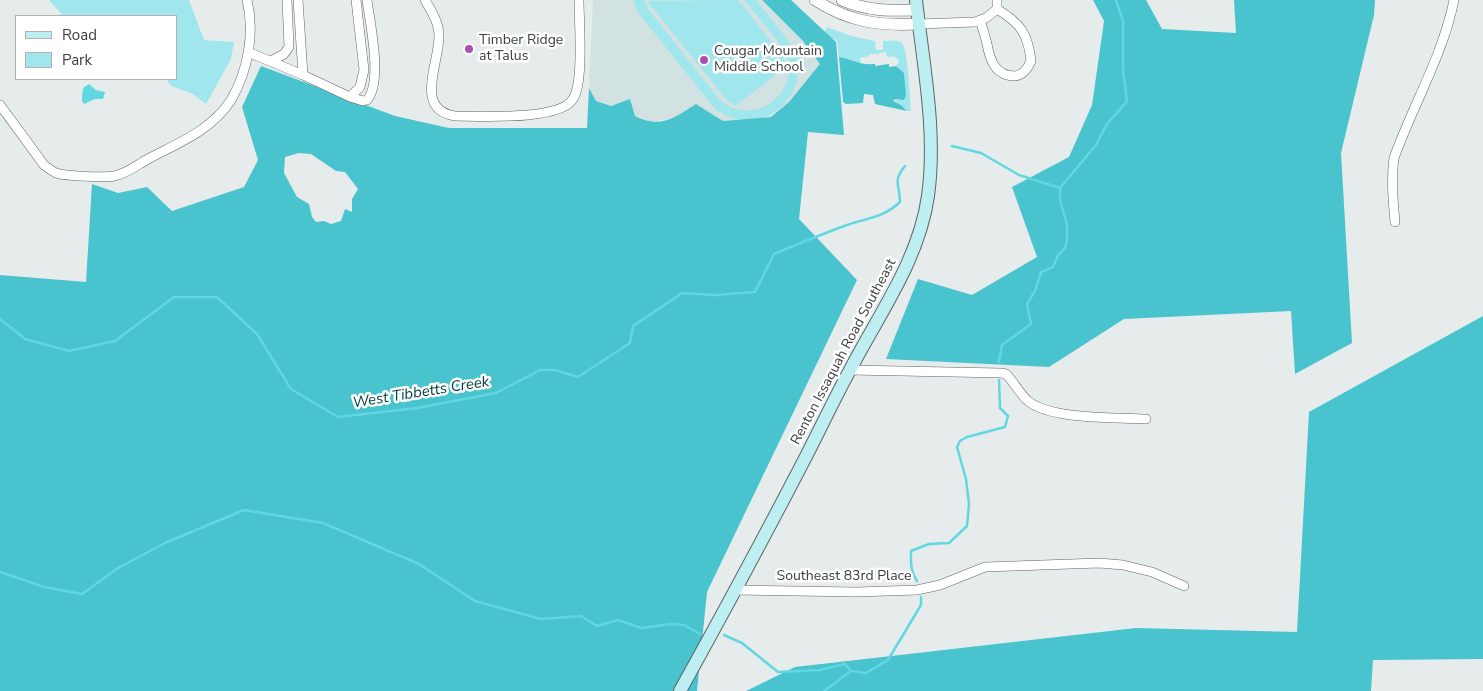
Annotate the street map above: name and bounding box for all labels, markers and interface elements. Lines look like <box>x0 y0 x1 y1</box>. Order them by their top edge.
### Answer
legend <box>15 15 178 80</box>
text: Road <box>62 25 97 45</box>
place label: Timber Ridge at Talus <box>479 33 563 65</box>
marker: Timber Ridge at Talus <box>463 43 475 55</box>
place label: Cougar Mountain Middle School <box>714 44 822 76</box>
text: Park <box>62 50 92 70</box>
marker: Cougar Mountain Middle School <box>698 54 710 66</box>
street label: Renton Issaquah Road Southeast <box>788 256 900 448</box>
water label: West Tibbetts Creek <box>351 373 491 413</box>
street label: Southeast 83rd Place <box>777 569 911 585</box>

